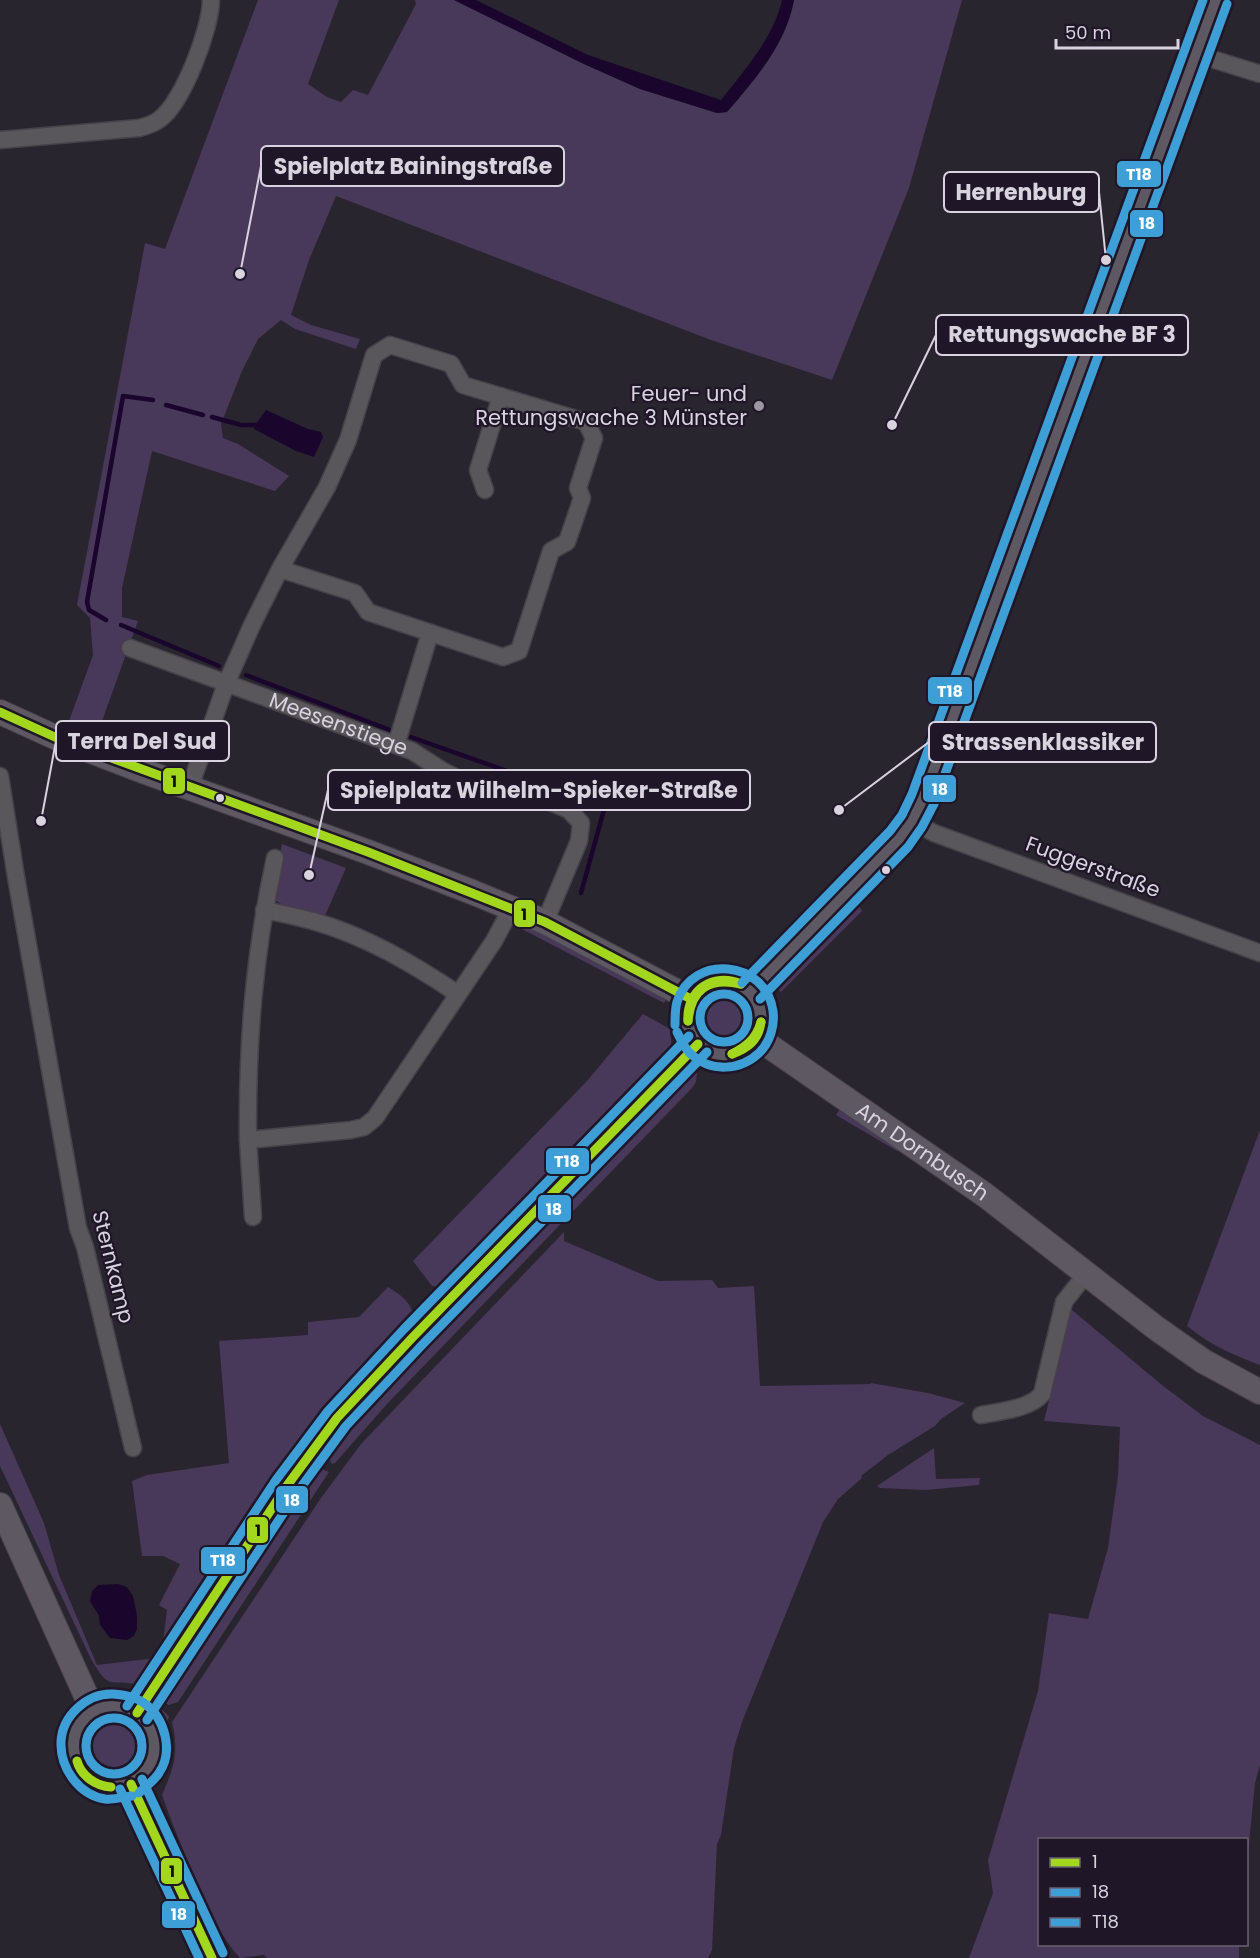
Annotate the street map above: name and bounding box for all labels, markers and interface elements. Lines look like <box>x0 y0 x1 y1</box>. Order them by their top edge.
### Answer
scale bar <box>1056 12 1178 50</box>
text: 50 m <box>1065 20 1111 45</box>
callout: Spielplatz Bainingstraße <box>261 146 564 186</box>
text: Spielplatz Bainingstraße <box>274 151 552 182</box>
line badge: T18 <box>1116 160 1162 188</box>
text: T18 <box>1126 163 1152 186</box>
callout: Herrenburg <box>944 172 1099 212</box>
text: Herrenburg <box>956 177 1086 208</box>
line badge: 18 <box>1129 209 1164 238</box>
text: 18 <box>1139 212 1155 235</box>
callout: Rettungswache BF 3 <box>936 315 1188 355</box>
text: Rettungswache BF 3 <box>948 319 1176 350</box>
place label: Feuer- und Rettungswache 3 Münster <box>475 379 747 432</box>
marker: Feuer- und Rettungswache 3 Münster <box>752 399 766 413</box>
line badge: T18 <box>927 676 973 705</box>
text: T18 <box>937 680 963 703</box>
street label: Meesenstiege <box>265 685 412 762</box>
callout: Terra Del Sud <box>56 721 229 761</box>
callout: Strassenklassiker <box>929 722 1156 762</box>
text: Terra Del Sud <box>68 726 217 757</box>
text: Strassenklassiker <box>942 727 1144 758</box>
line badge: 1 <box>162 767 186 795</box>
text: 1 <box>171 770 177 793</box>
callout: Spielplatz Wilhelm-Spieker-Straße <box>328 770 750 810</box>
line badge: 18 <box>922 774 957 803</box>
text: Spielplatz Wilhelm-Spieker-Straße <box>340 775 738 806</box>
text: 18 <box>932 778 948 801</box>
unlabelled marker <box>214 792 226 804</box>
street label: Fuggerstraße <box>1022 829 1164 904</box>
unlabelled marker <box>880 864 892 876</box>
line badge: 1 <box>513 899 536 928</box>
text: 1 <box>521 903 527 926</box>
street label: Am Dornbusch <box>850 1095 995 1207</box>
line badge: T18 <box>545 1147 590 1175</box>
text: T18 <box>554 1150 580 1173</box>
line badge: 18 <box>537 1194 572 1223</box>
text: 18 <box>546 1198 562 1221</box>
street label: Sternkamp <box>85 1208 141 1326</box>
line badge: 18 <box>275 1485 309 1514</box>
text: 18 <box>284 1489 300 1512</box>
line badge: 1 <box>246 1516 269 1544</box>
text: 1 <box>255 1519 261 1542</box>
line badge: T18 <box>200 1546 246 1575</box>
text: T18 <box>210 1549 236 1572</box>
legend <box>1038 1838 1248 1946</box>
text: 1 <box>1092 1849 1098 1874</box>
line badge: 1 <box>160 1857 183 1885</box>
text: 1 <box>169 1860 175 1883</box>
text: 18 <box>1092 1879 1109 1904</box>
line badge: 18 <box>161 1900 196 1929</box>
text: 18 <box>171 1903 187 1926</box>
text: T18 <box>1092 1909 1119 1934</box>

